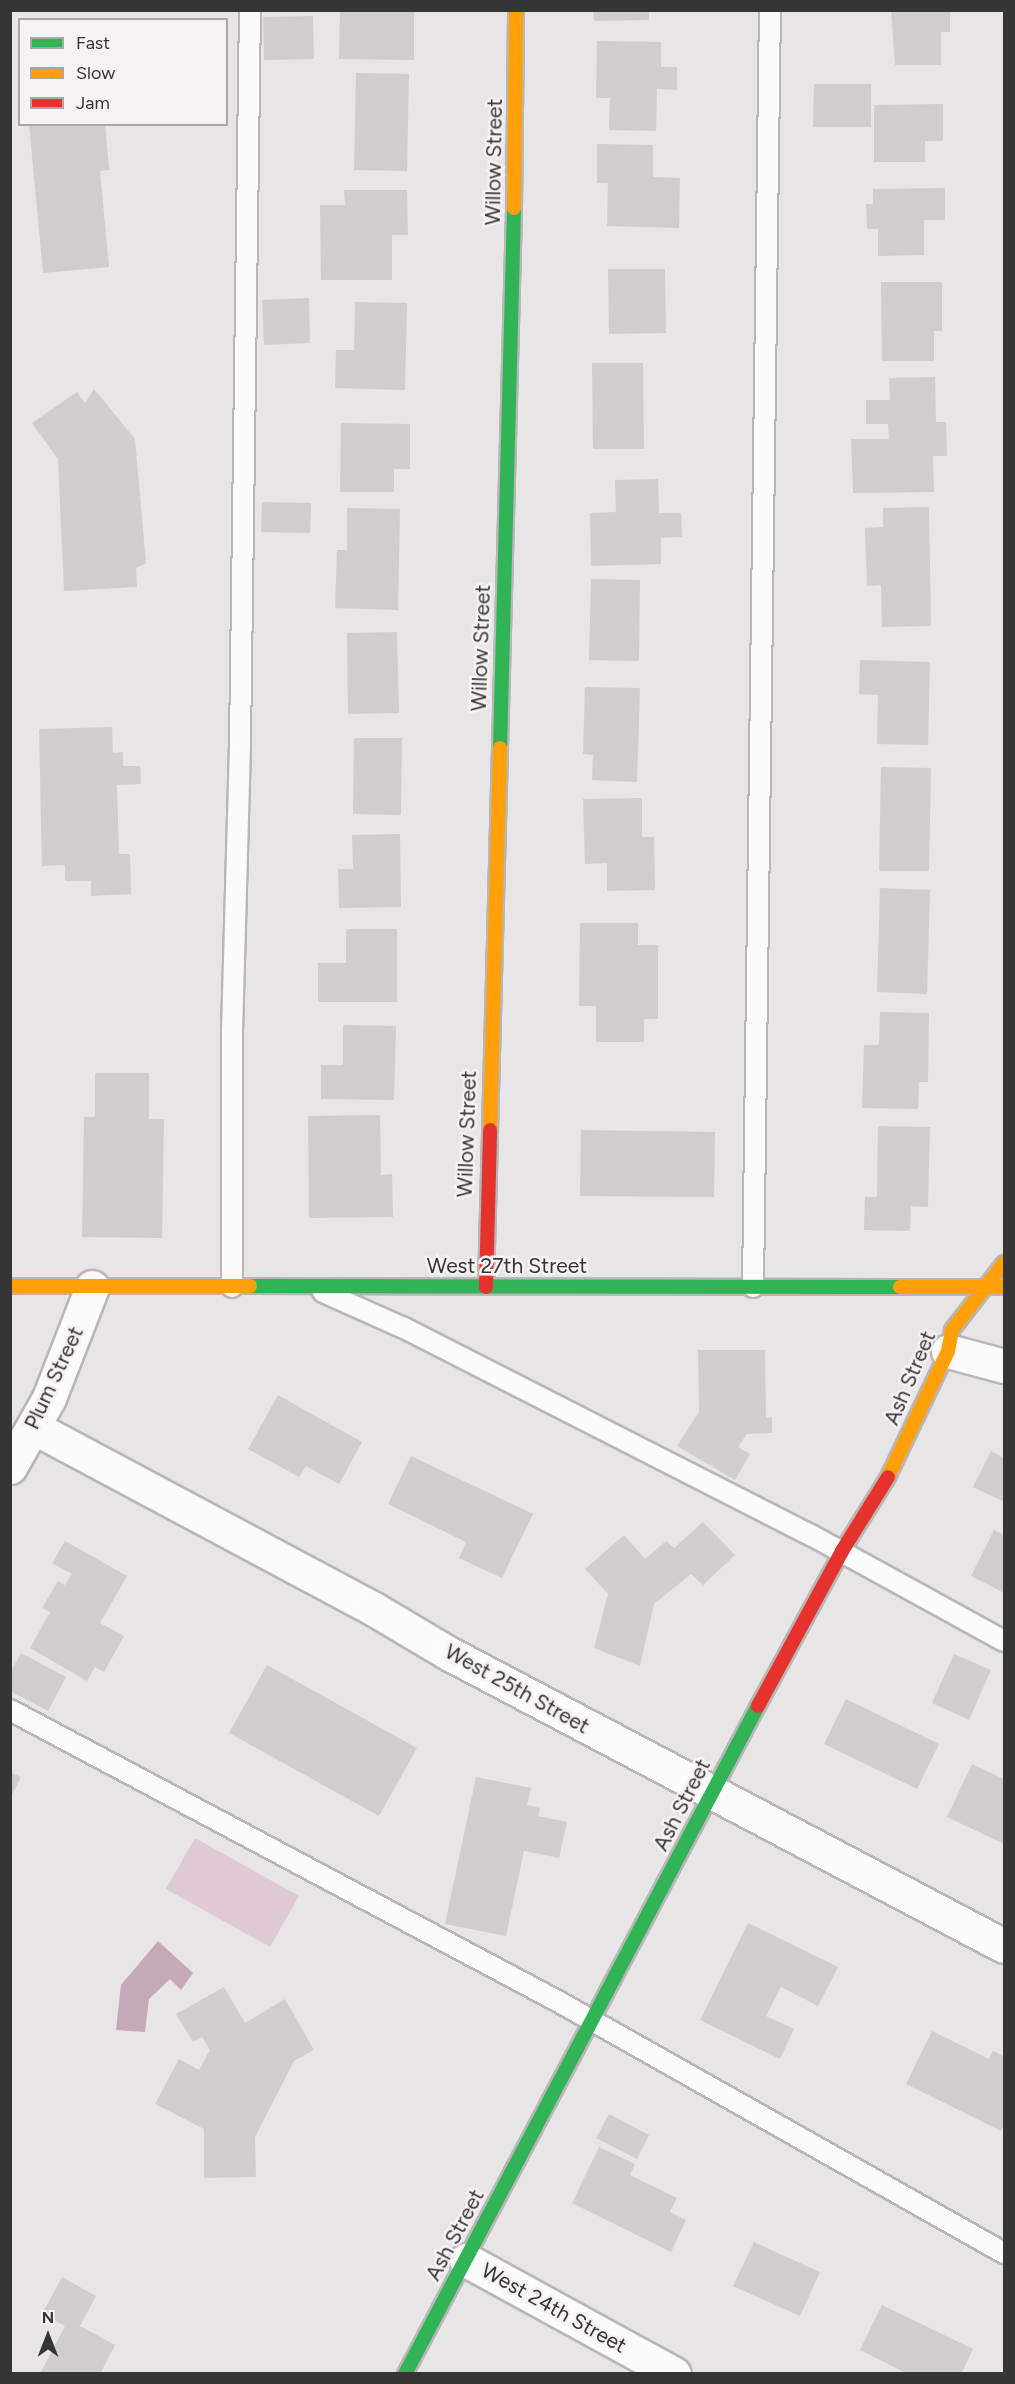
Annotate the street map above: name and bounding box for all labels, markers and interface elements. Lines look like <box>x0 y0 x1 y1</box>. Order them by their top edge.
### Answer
legend <box>18 18 228 126</box>
text: Fast <box>76 32 110 54</box>
text: Slow <box>76 62 115 84</box>
text: Jam <box>76 92 110 114</box>
street label: Willow Street <box>480 98 508 226</box>
street label: Willow Street <box>466 584 496 712</box>
street label: Willow Street <box>452 1070 482 1198</box>
street label: West 27th Street <box>427 1253 587 1279</box>
street label: Plum Street <box>19 1323 89 1433</box>
street label: Ash Street <box>879 1327 941 1429</box>
street label: West 25th Street <box>440 1639 594 1739</box>
street label: Ash Street <box>648 1755 716 1855</box>
street label: Ash Street <box>420 2185 490 2285</box>
street label: West 24th Street <box>477 2258 631 2358</box>
north arrow <box>18 2306 78 2366</box>
text: N <box>42 2308 54 2327</box>

